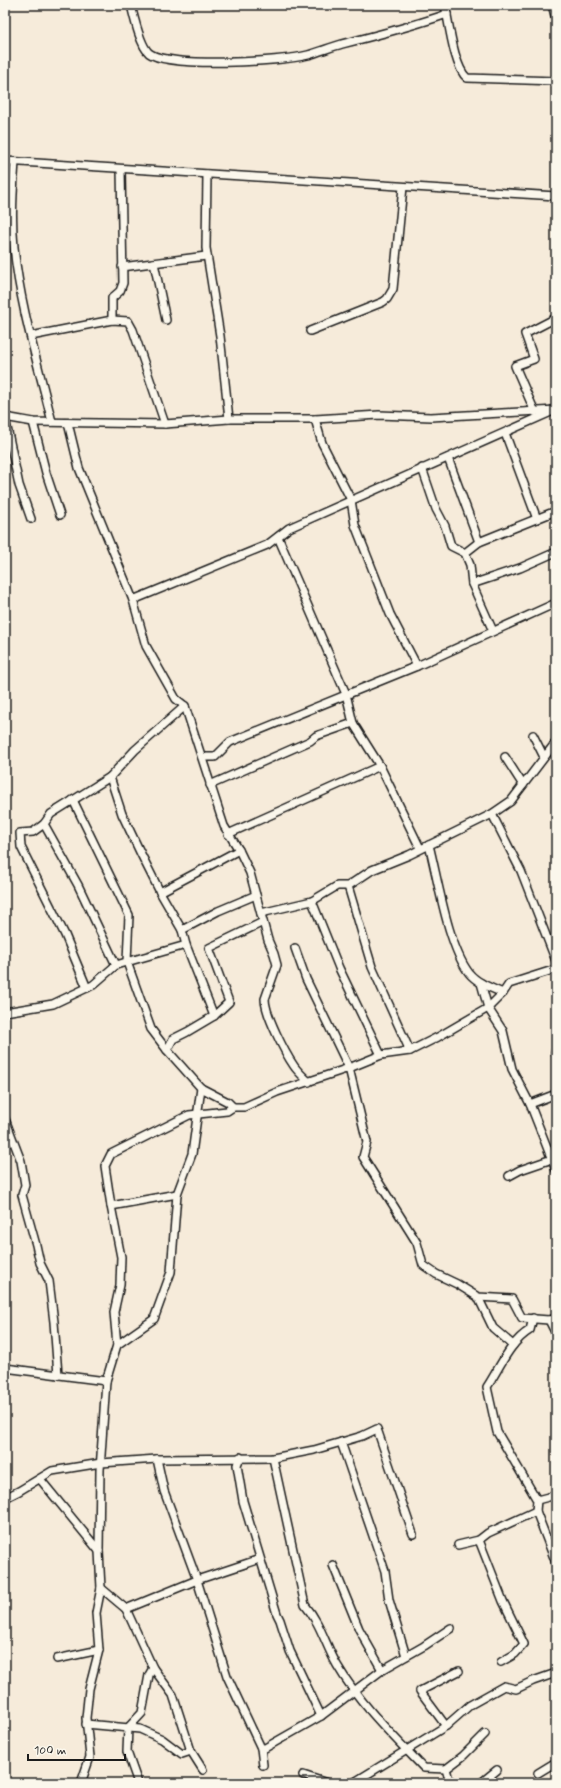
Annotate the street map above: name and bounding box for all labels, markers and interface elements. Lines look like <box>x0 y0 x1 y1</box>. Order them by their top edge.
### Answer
scale bar <box>28 1736 125 1762</box>
text: 100 m <box>34 1743 66 1759</box>

